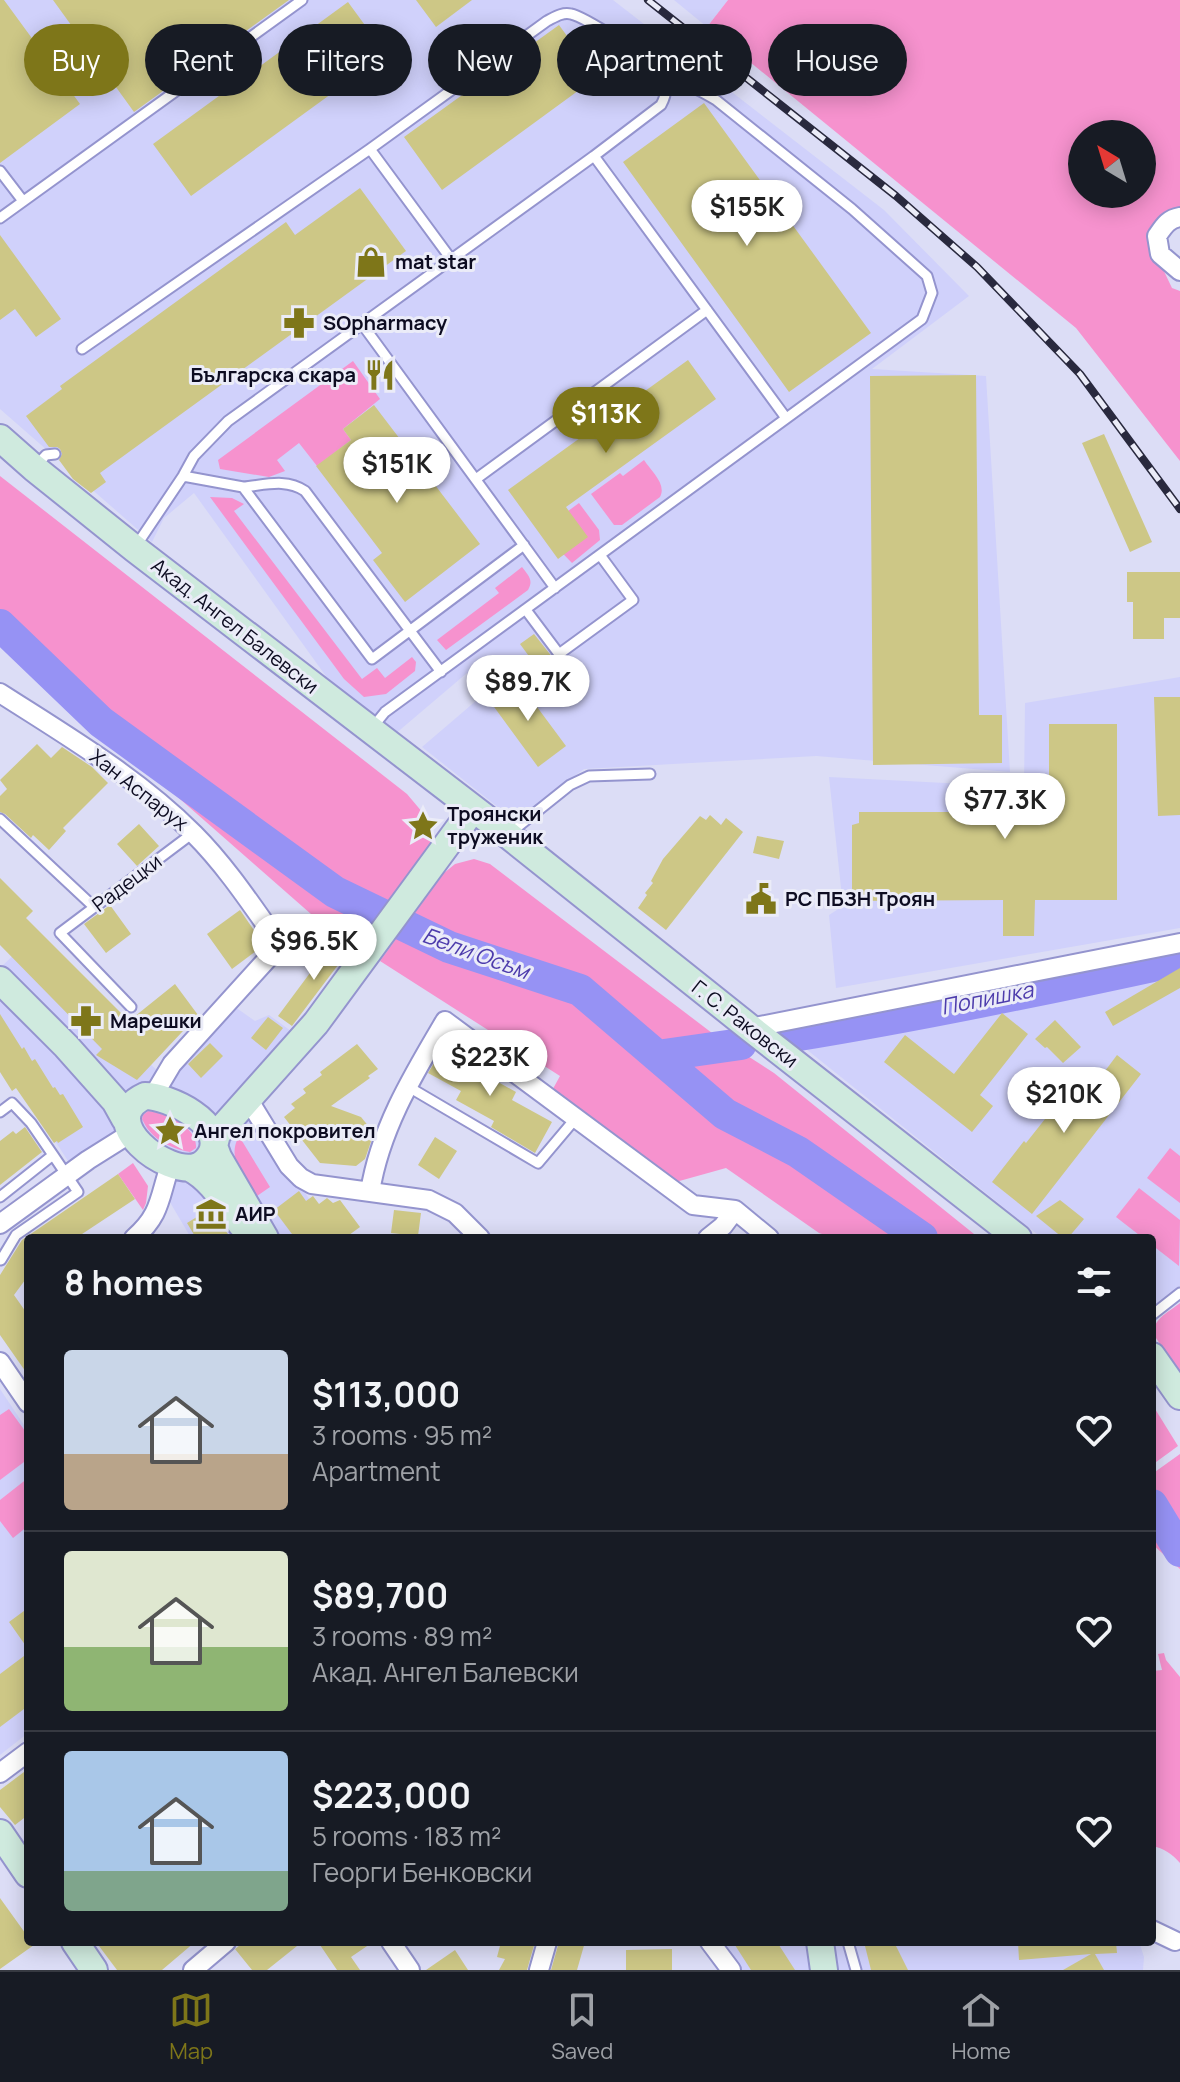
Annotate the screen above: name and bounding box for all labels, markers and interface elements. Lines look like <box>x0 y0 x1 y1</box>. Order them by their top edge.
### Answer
chip: Buy <box>24 24 129 96</box>
chip: Rent <box>145 24 262 96</box>
chip: Filters <box>278 24 412 96</box>
chip: New <box>428 24 541 96</box>
chip: Apartment <box>557 24 752 96</box>
chip: House <box>768 24 907 96</box>
north arrow <box>1068 120 1156 208</box>
map controls <box>1068 120 1156 208</box>
pin: $155K <box>691 180 803 248</box>
text: $155K <box>709 188 785 224</box>
shop icon: mat star <box>354 245 388 279</box>
place label: mat star <box>395 248 476 275</box>
pharmacy icon: SOpharmacy <box>282 306 316 340</box>
place label: SOpharmacy <box>323 309 448 336</box>
restaurant icon: Българска скара <box>363 358 397 392</box>
place label: Българска скара <box>191 361 356 388</box>
pin: $113K <box>550 387 662 455</box>
text: $113K <box>570 395 642 431</box>
pin: $151K <box>341 437 453 505</box>
text: $151K <box>361 445 433 481</box>
street label: Акад. Ангел Балевски <box>146 552 324 699</box>
pin: $89.7K <box>463 655 593 723</box>
text: $89.7K <box>485 663 571 699</box>
street label: Хан Аспарух <box>85 743 194 837</box>
pin: $77.3K <box>940 773 1070 841</box>
text: $77.3K <box>963 781 1047 817</box>
place label: Троянски труженик <box>447 800 544 850</box>
place icon: Троянски труженик <box>406 809 440 843</box>
street label: Радецки <box>86 848 167 918</box>
public building icon: РС ПБЗН Троян <box>744 882 778 916</box>
place label: РС ПБЗН Троян <box>785 885 935 912</box>
pin: $96.5K <box>249 914 379 982</box>
water label: Бели Осъм <box>419 920 535 987</box>
text: $96.5K <box>270 922 358 958</box>
street label: Г. С. Раковски <box>687 974 804 1074</box>
water label: Попишка <box>938 974 1037 1022</box>
pharmacy icon: Марешки <box>69 1004 103 1038</box>
place label: Марешки <box>110 1007 202 1034</box>
pin: $223K <box>434 1030 546 1098</box>
text: $223K <box>450 1038 530 1074</box>
pin: $210K <box>1008 1067 1120 1135</box>
text: $210K <box>1025 1075 1103 1111</box>
place icon: Ангел покровител <box>153 1114 187 1148</box>
place label: Ангел покровител <box>194 1117 376 1144</box>
museum icon: АИР <box>194 1197 228 1231</box>
place label: АИР <box>235 1200 276 1227</box>
text: 8 homes <box>64 1259 203 1305</box>
icon: filters <box>1072 1260 1116 1304</box>
text: $113,000 <box>312 1371 460 1417</box>
icon: home <box>128 1382 224 1478</box>
icon: heart <box>1072 1408 1116 1452</box>
text: 3 rooms · 95 m² <box>312 1417 492 1453</box>
text: Apartment <box>312 1453 441 1489</box>
text: $89,700 <box>312 1572 448 1618</box>
icon: home <box>128 1583 224 1679</box>
icon: heart <box>1072 1609 1116 1653</box>
text: 3 rooms · 89 m² <box>312 1618 492 1654</box>
text: Акад. Ангел Балевски <box>312 1654 579 1690</box>
text: $223,000 <box>312 1772 471 1818</box>
icon: home <box>128 1783 224 1879</box>
icon: heart <box>1072 1809 1116 1853</box>
text: 5 rooms · 183 m² <box>312 1818 501 1854</box>
text: Георги Бенковски <box>312 1854 532 1890</box>
tab: Map <box>169 1988 213 2066</box>
tab: Saved <box>551 1988 613 2066</box>
tab: Home <box>951 1988 1011 2066</box>

